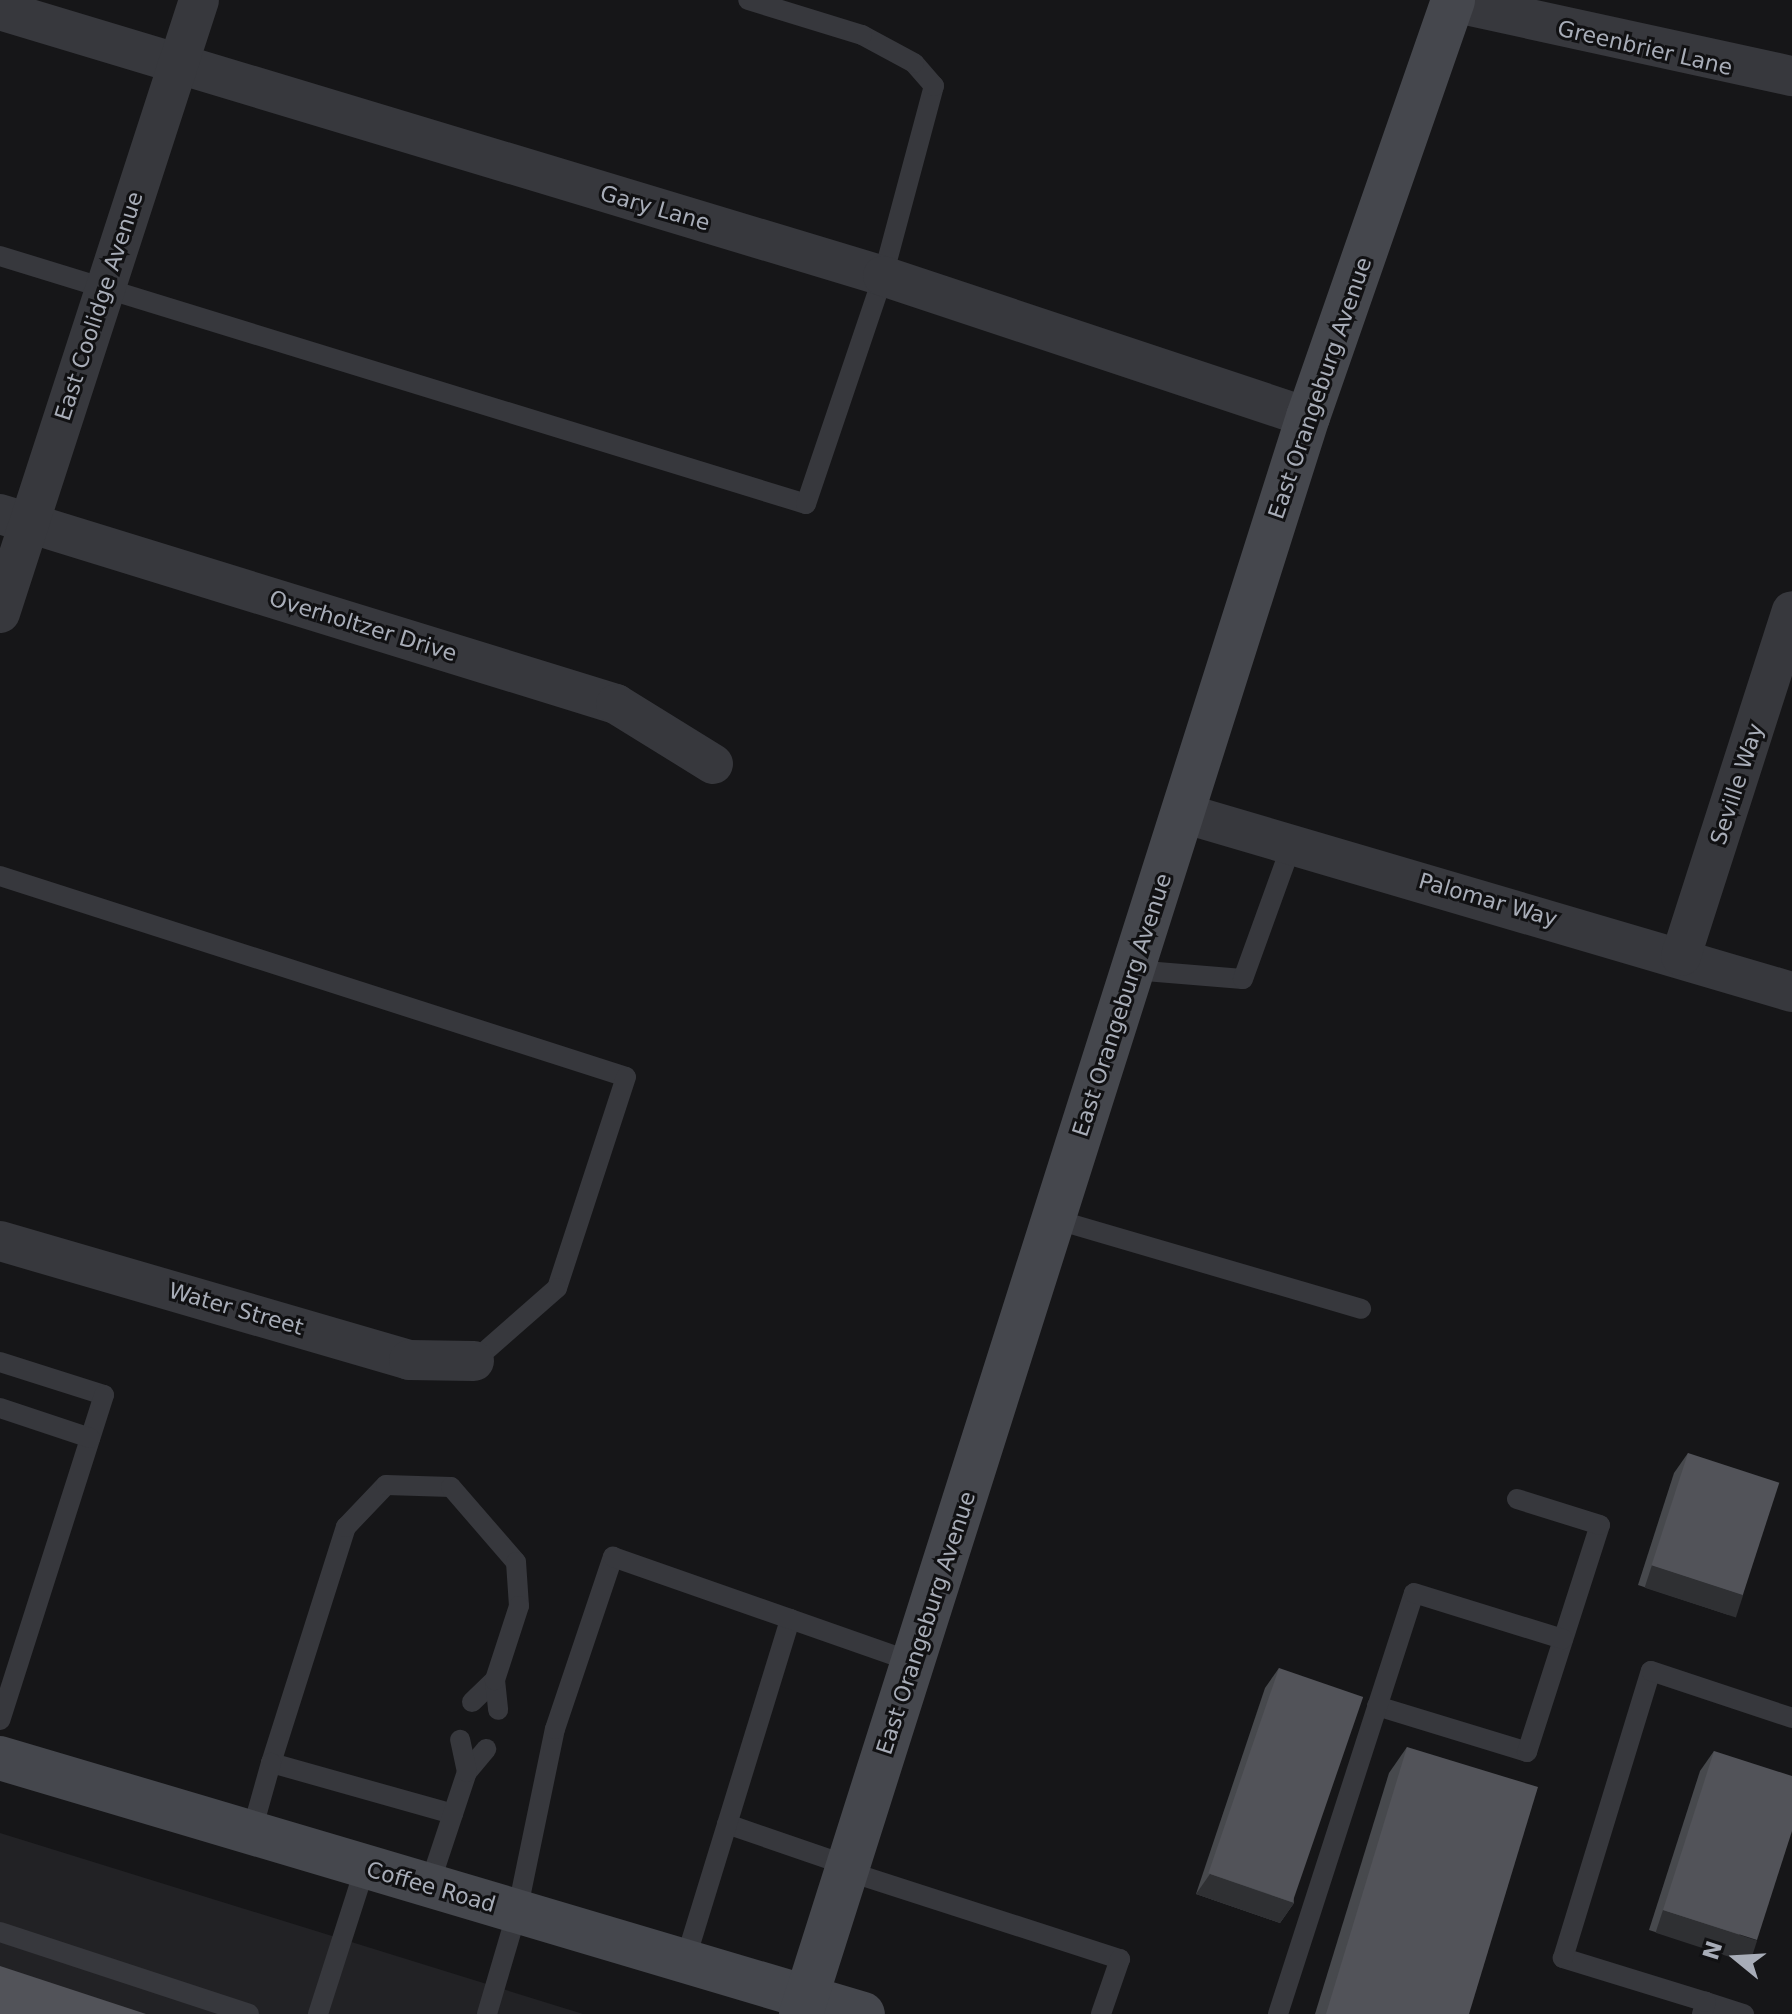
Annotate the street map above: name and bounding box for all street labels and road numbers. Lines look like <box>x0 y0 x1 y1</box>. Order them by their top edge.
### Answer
street label: Greenbrier Lane <box>1555 15 1735 81</box>
street label: Gary Lane <box>597 180 713 236</box>
street label: East Coolidge Avenue <box>49 188 149 424</box>
street label: East Orangeburg Avenue <box>1263 254 1377 522</box>
street label: Overholtzer Drive <box>266 585 460 667</box>
street label: Seville Way <box>1705 720 1769 848</box>
street label: Palomar Way <box>1416 868 1560 932</box>
street label: East Orangeburg Avenue <box>1067 870 1177 1140</box>
street label: Water Street <box>166 1277 306 1341</box>
street label: East Orangeburg Avenue <box>871 1488 981 1758</box>
street label: Coffee Road <box>363 1856 499 1918</box>

